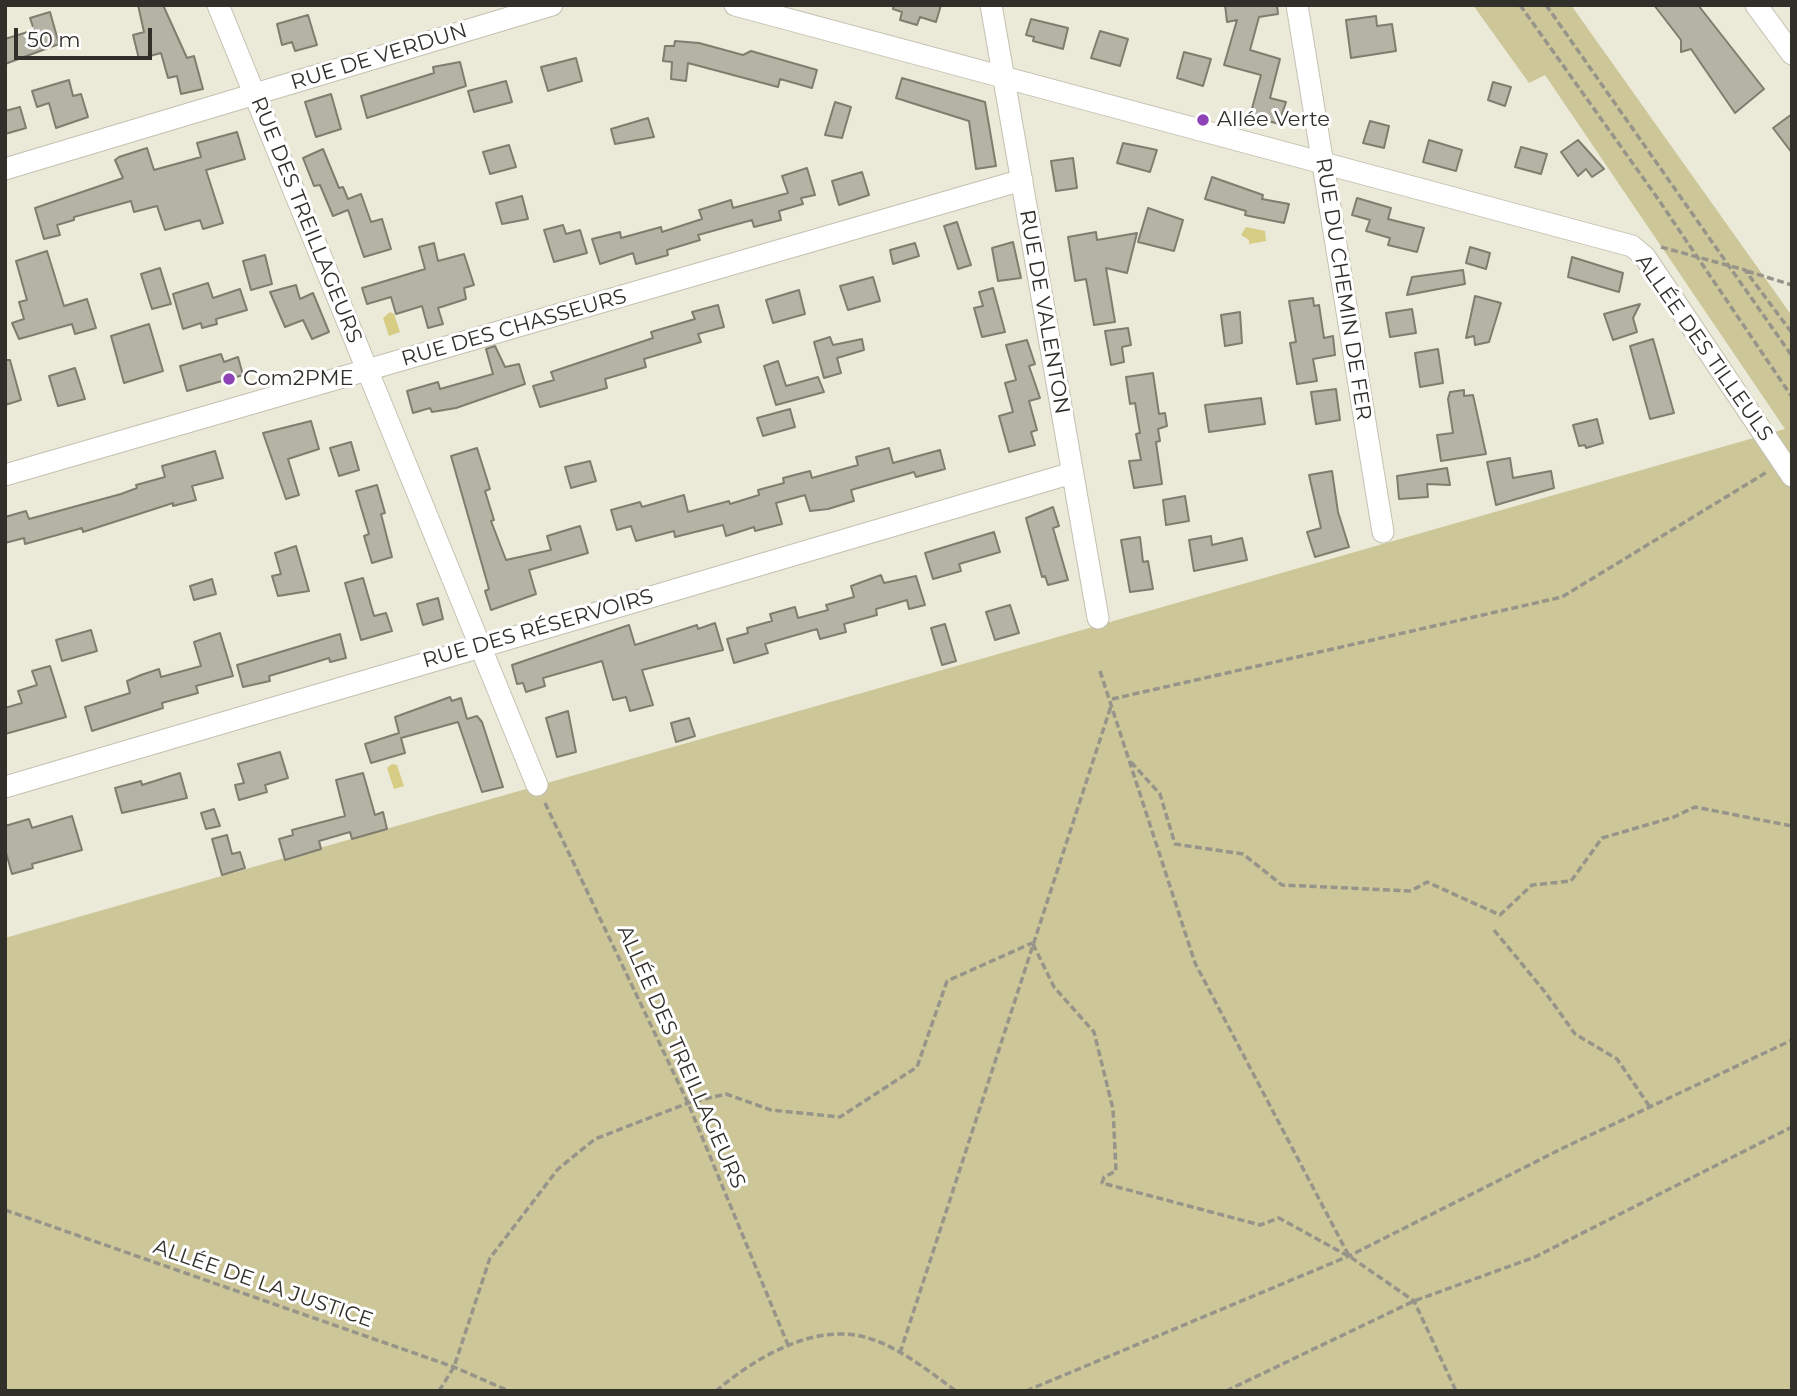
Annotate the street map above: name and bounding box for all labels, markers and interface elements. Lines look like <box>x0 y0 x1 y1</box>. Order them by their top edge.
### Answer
scale bar <box>18 14 156 58</box>
street label: RUE DE VERDUN <box>288 18 470 96</box>
text: 50 m <box>27 27 81 52</box>
street label: RUE DES TREILLAGEURS <box>245 93 367 347</box>
place label: Allée Verte <box>1217 107 1330 133</box>
marker: Allée Verte <box>1195 112 1211 128</box>
street label: RUE DU CHEMIN DE FER <box>1310 156 1376 422</box>
street label: RUE DE VALENTON <box>1014 208 1074 416</box>
street label: ALLÉE DES TILLEULS <box>1630 250 1778 446</box>
street label: RUE DES CHASSEURS <box>399 284 629 372</box>
place label: Com2PME <box>243 366 354 392</box>
marker: Com2PME <box>221 371 237 387</box>
street label: RUE DES RÉSERVOIRS <box>420 584 656 674</box>
street label: ALLÉE DES TREILLAGEURS <box>611 921 751 1193</box>
street label: ALLÉE DE LA JUSTICE <box>150 1235 376 1333</box>

